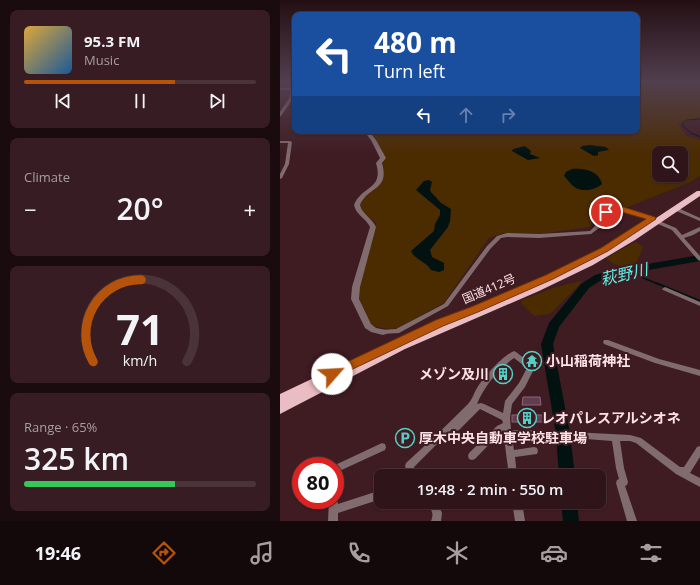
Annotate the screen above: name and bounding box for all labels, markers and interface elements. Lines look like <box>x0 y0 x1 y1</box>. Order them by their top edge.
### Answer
text: 480 m <box>374 23 457 61</box>
icon: left <box>308 28 360 80</box>
text: 95.3 FM <box>84 31 140 51</box>
text: Music <box>84 51 119 69</box>
text: Turn left <box>374 59 445 83</box>
icon: previous <box>52 90 74 112</box>
icon: pause <box>129 90 151 112</box>
icon: next <box>206 90 228 112</box>
icon: left <box>413 104 435 126</box>
icon: ahead <box>455 104 477 126</box>
icon: right <box>497 104 519 126</box>
map controls <box>652 146 688 182</box>
button: search <box>652 146 688 182</box>
text: Climate <box>24 168 70 186</box>
text: 20° <box>116 188 164 229</box>
text: − <box>24 194 37 224</box>
text: + <box>243 194 256 224</box>
pin <box>589 195 623 229</box>
icon: arrive <box>595 201 617 223</box>
water label: 萩野川 <box>598 257 652 290</box>
street label: 国道412号 <box>459 270 518 307</box>
text: 71 <box>116 301 164 357</box>
temple icon: 小山稲荷神社 <box>521 350 543 372</box>
text: km/h <box>123 351 157 370</box>
place label: 小山稲荷神社 <box>546 351 630 370</box>
position arrow <box>311 353 353 395</box>
building icon: メゾン及川 <box>492 363 514 385</box>
place label: メゾン及川 <box>419 364 489 383</box>
building icon: レオパレスアルシオネ <box>516 407 538 429</box>
place label: レオパレスアルシオネ <box>541 408 681 427</box>
text: Range · 65% <box>24 418 97 436</box>
parking icon: 厚木中央自動車学校駐車場 <box>394 427 416 449</box>
place label: 厚木中央自動車学校駐車場 <box>419 428 587 447</box>
text: 325 km <box>24 438 129 479</box>
speed limit sign: 80 <box>292 457 344 509</box>
text: 19:48 · 2 min · 550 m <box>417 479 563 499</box>
icon: directions <box>150 539 178 567</box>
icon: music <box>248 539 276 567</box>
icon: phone <box>345 539 373 567</box>
icon: climate <box>443 539 471 567</box>
icon: car <box>540 539 568 567</box>
icon: filters <box>637 539 665 567</box>
text: 19:46 <box>35 541 81 565</box>

